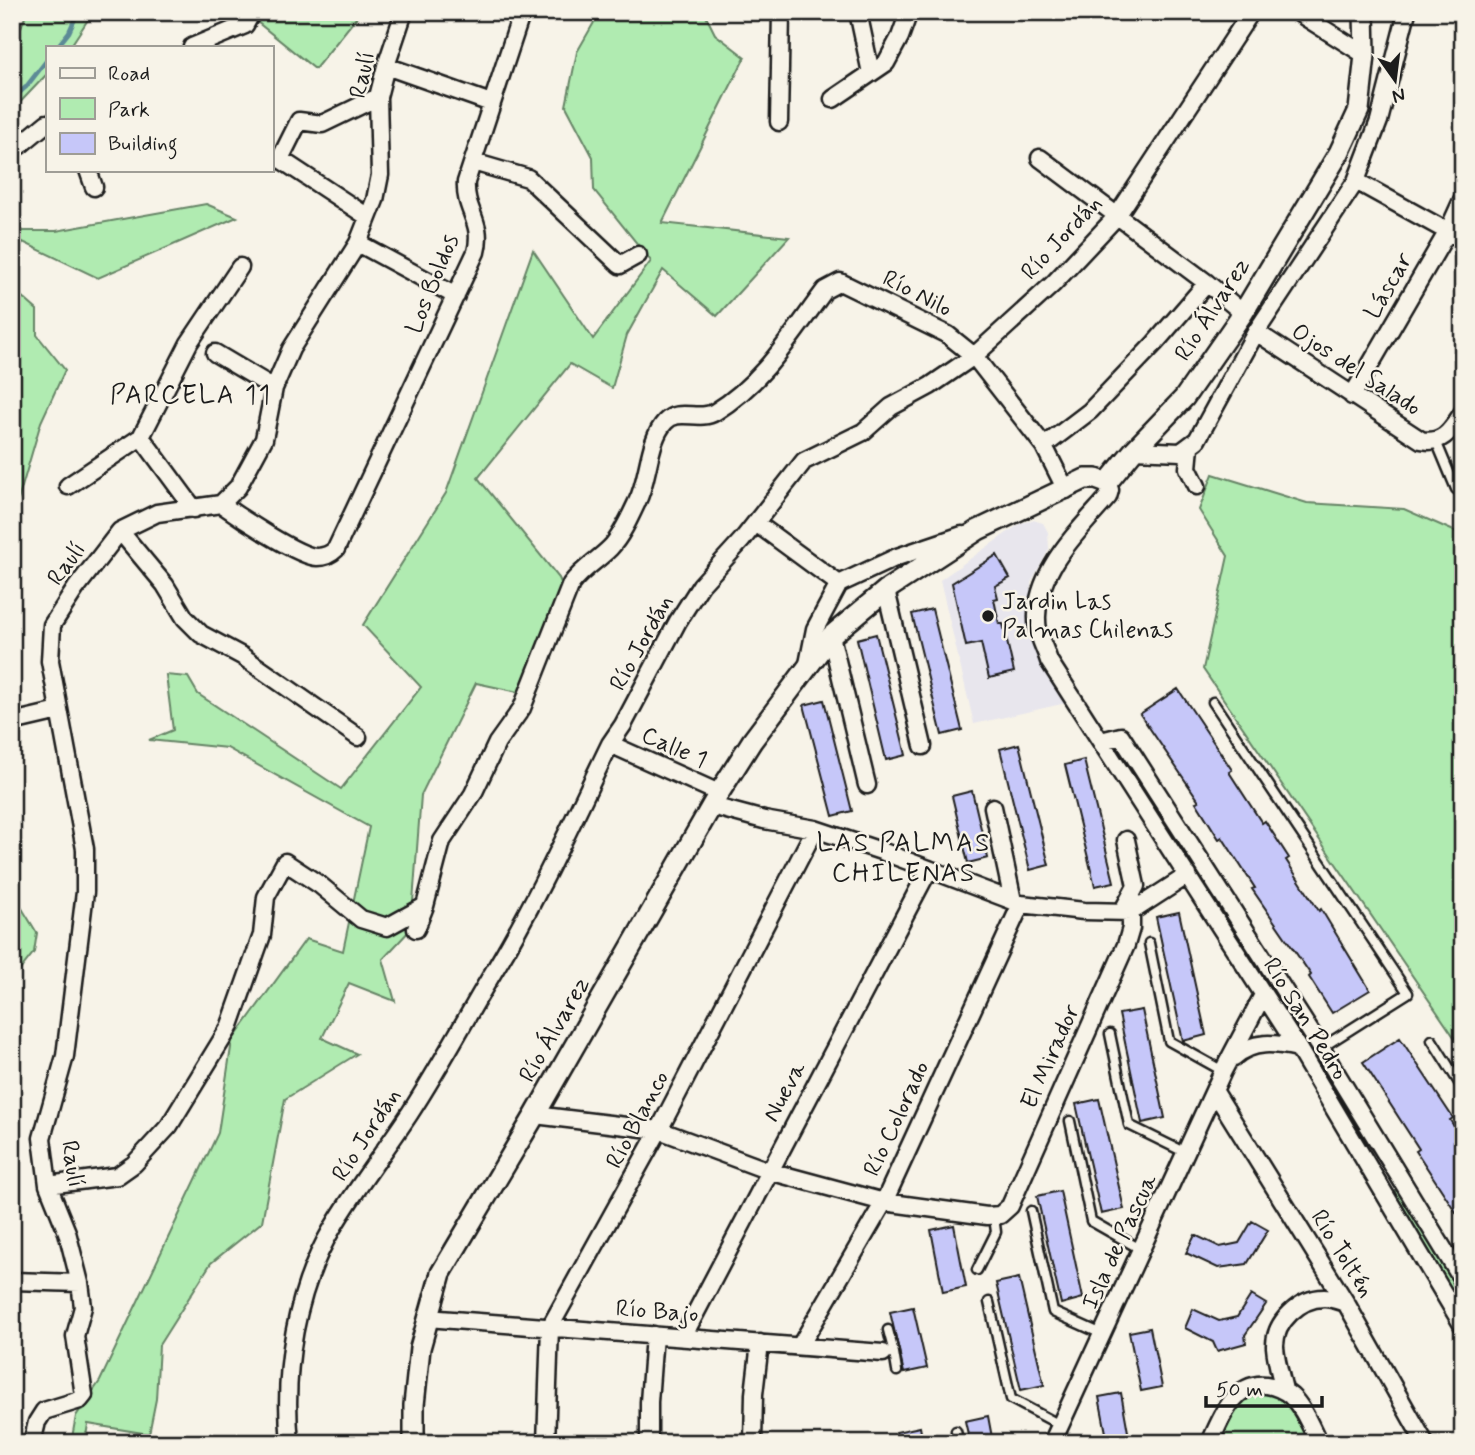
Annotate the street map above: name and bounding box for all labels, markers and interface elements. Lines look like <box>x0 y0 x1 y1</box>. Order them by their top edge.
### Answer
legend <box>46 46 273 172</box>
north arrow <box>1360 46 1430 116</box>
street label: Raulí <box>343 49 383 101</box>
text: Road <box>108 60 150 88</box>
text: N <box>1390 81 1408 109</box>
text: Park <box>108 96 150 124</box>
text: Building <box>108 130 178 160</box>
street label: Río Jordán <box>1015 189 1109 287</box>
street label: Los Boldos <box>399 230 467 338</box>
street label: Láscar <box>1358 247 1421 325</box>
street label: Río Álvarez <box>1167 252 1258 367</box>
street label: Río Nilo <box>877 263 957 325</box>
street label: Ojos del Salado <box>1285 316 1427 424</box>
district label: PARCELA 11 <box>110 379 272 413</box>
street label: Raulí <box>41 536 93 592</box>
place label: Jardin Las Palmas Chilenas <box>1002 587 1173 646</box>
street label: Río Jordán <box>603 589 681 697</box>
marker: Jardin Las Palmas Chilenas <box>980 608 996 624</box>
street label: Calle 1 <box>636 720 712 776</box>
district label: LAS PALMAS CHILENAS <box>817 827 991 891</box>
street label: Río San Pedro <box>1255 952 1355 1086</box>
street label: Río Álvarez <box>511 971 598 1088</box>
street label: El Mirador <box>1014 1000 1088 1114</box>
street label: Nueva <box>756 1056 814 1127</box>
street label: Río Colorado <box>857 1056 937 1182</box>
street label: Río Blanco <box>599 1066 677 1174</box>
street label: Río Jordán <box>325 1082 409 1188</box>
street label: Raulí <box>53 1138 91 1190</box>
street label: Isla de Pascua <box>1075 1169 1165 1315</box>
street label: Río Toltén <box>1303 1204 1381 1304</box>
street label: Río Bajo <box>615 1294 699 1330</box>
scale bar <box>1206 1364 1321 1408</box>
text: 50 m <box>1216 1376 1263 1404</box>

